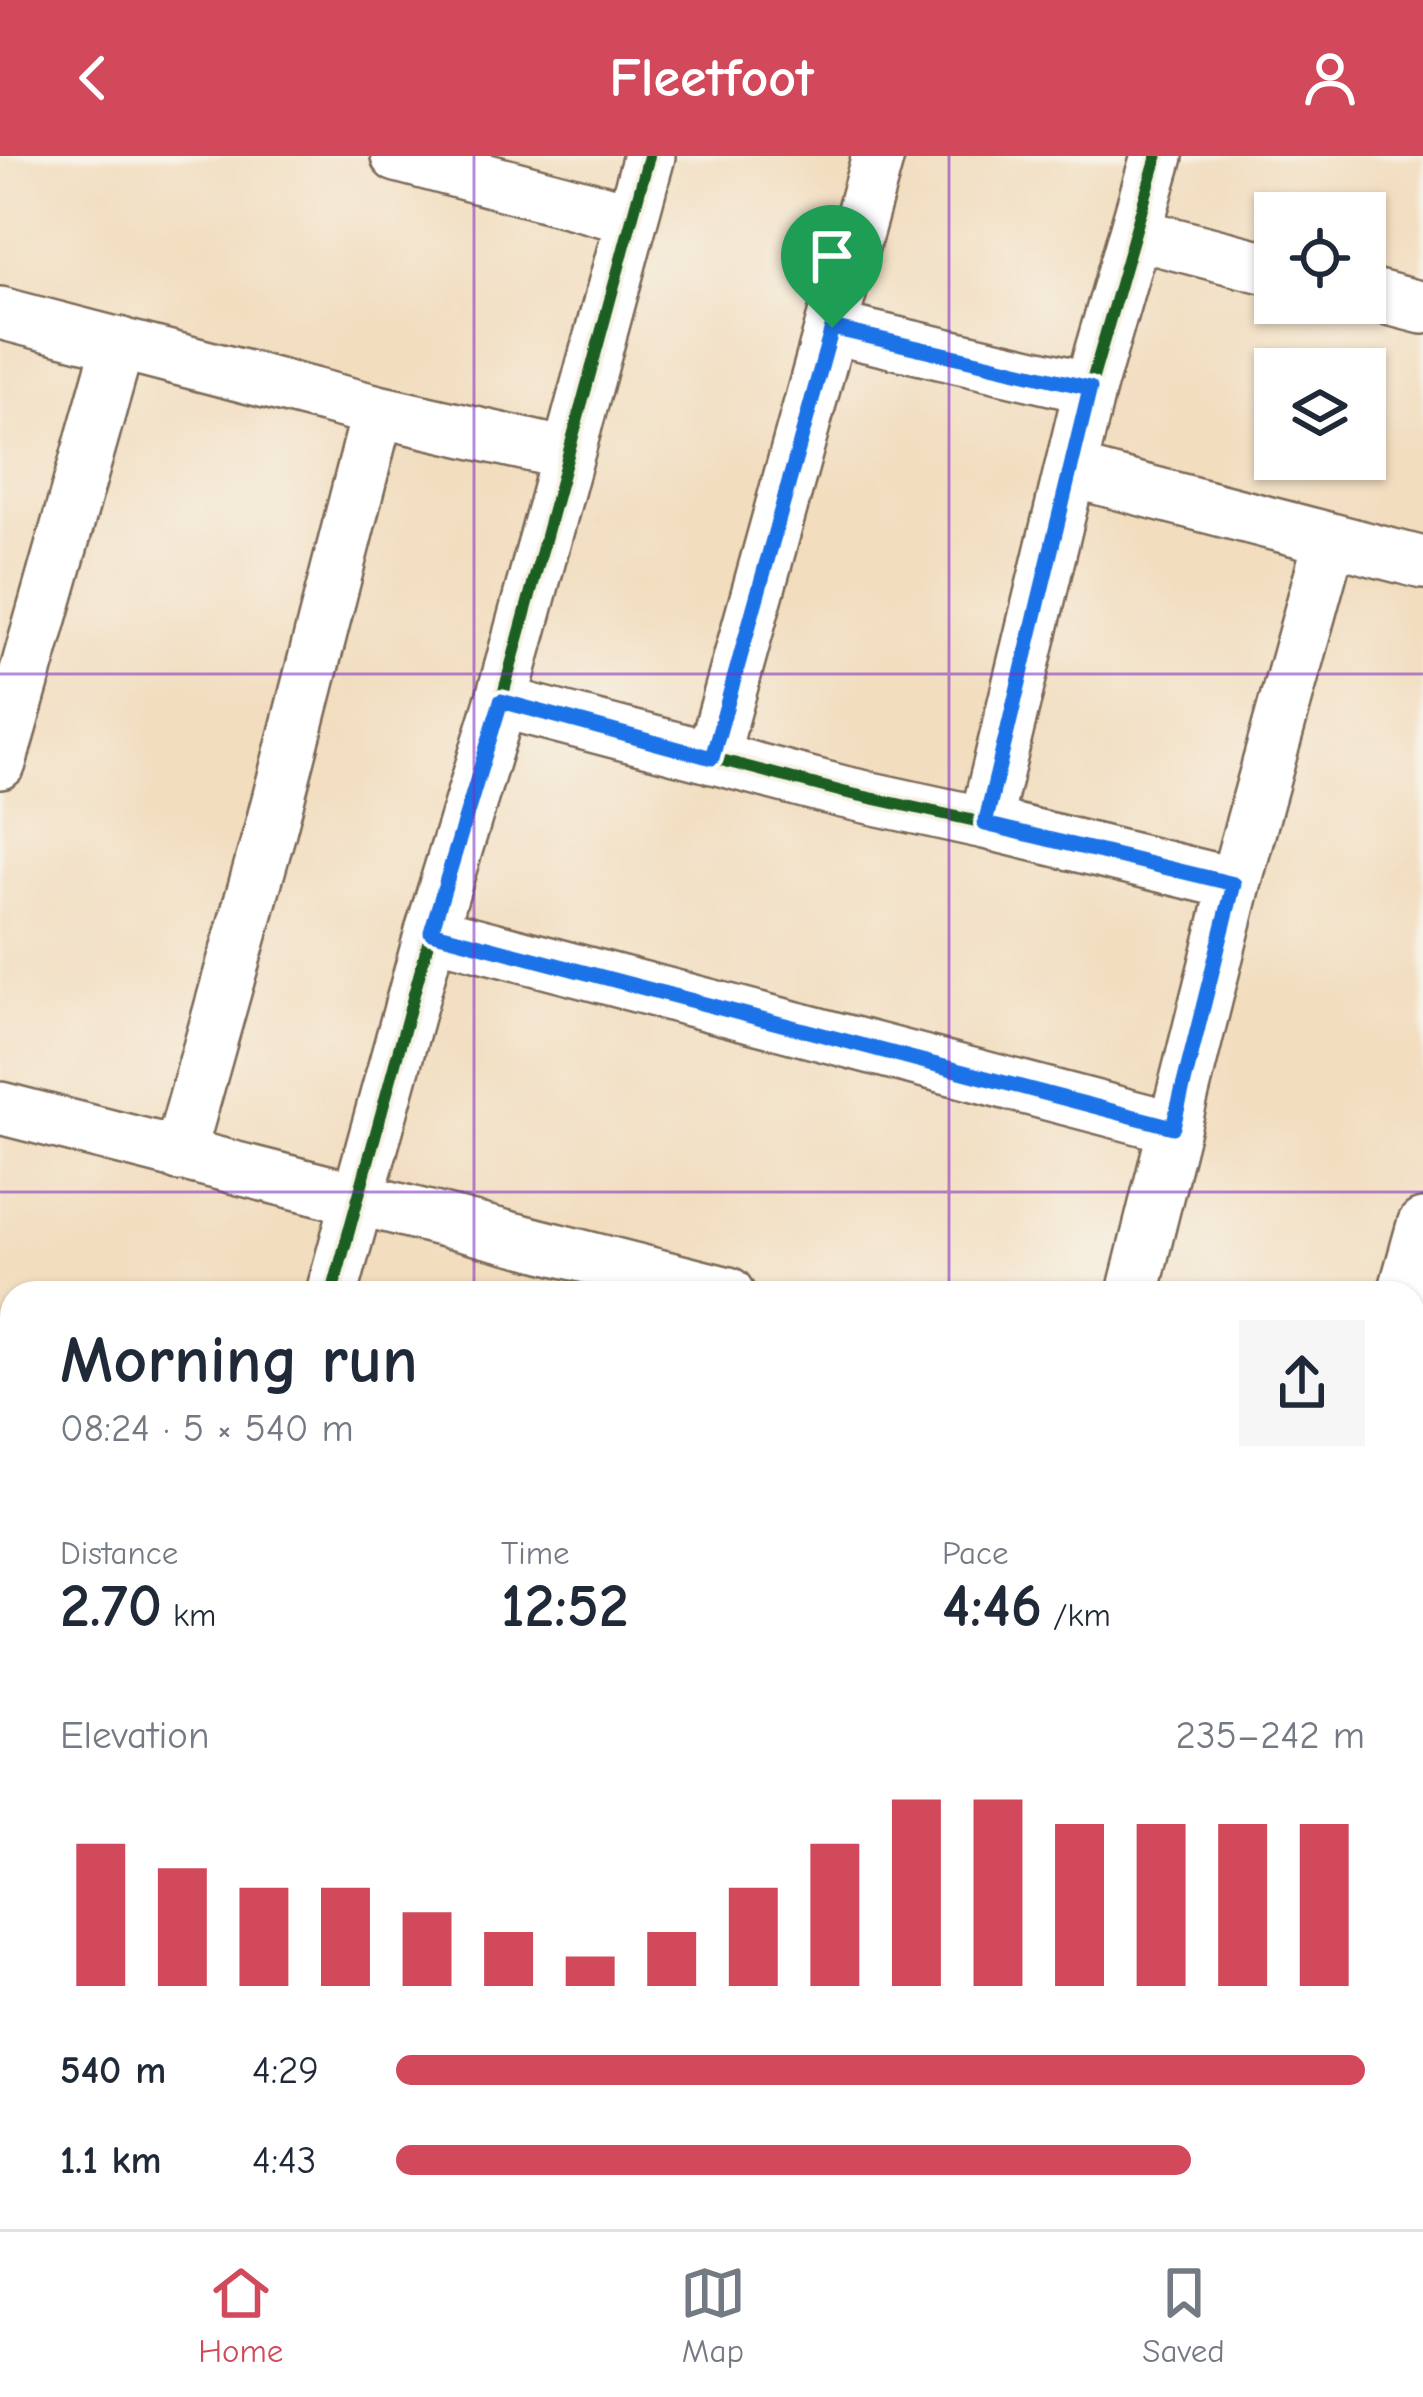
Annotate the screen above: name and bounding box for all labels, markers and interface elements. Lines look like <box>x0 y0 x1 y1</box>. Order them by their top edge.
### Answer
icon: back <box>60 45 126 111</box>
icon: person <box>1297 45 1363 111</box>
text: Fleetfoot <box>609 47 814 110</box>
map controls <box>1254 192 1386 480</box>
button: locate <box>1254 192 1386 324</box>
pin <box>781 205 883 328</box>
icon: arrive <box>799 223 865 289</box>
button: layers <box>1254 348 1386 480</box>
button: share <box>1239 1320 1365 1446</box>
text: Morning run <box>60 1323 418 1399</box>
text: 08:24 · 5 × 540 m <box>60 1406 354 1451</box>
text: Distance <box>60 1534 178 1572</box>
text: Time <box>501 1534 570 1572</box>
text: Pace <box>942 1534 1009 1572</box>
text: 2.70 <box>60 1572 162 1641</box>
text: 12:52 <box>501 1572 629 1641</box>
text: 4:46 <box>942 1572 1042 1641</box>
text: km <box>162 1596 216 1634</box>
text: /km <box>1042 1596 1111 1634</box>
text: Elevation <box>60 1713 209 1758</box>
text: 235–242 m <box>1176 1713 1365 1758</box>
text: 540 m <box>60 2048 166 2093</box>
text: 4:29 <box>252 2048 319 2093</box>
text: 1.1 km <box>60 2138 162 2183</box>
text: 4:43 <box>252 2138 317 2183</box>
tab: Home <box>198 2260 283 2370</box>
tab: Map <box>680 2260 746 2370</box>
tab: Saved <box>1142 2260 1225 2370</box>

